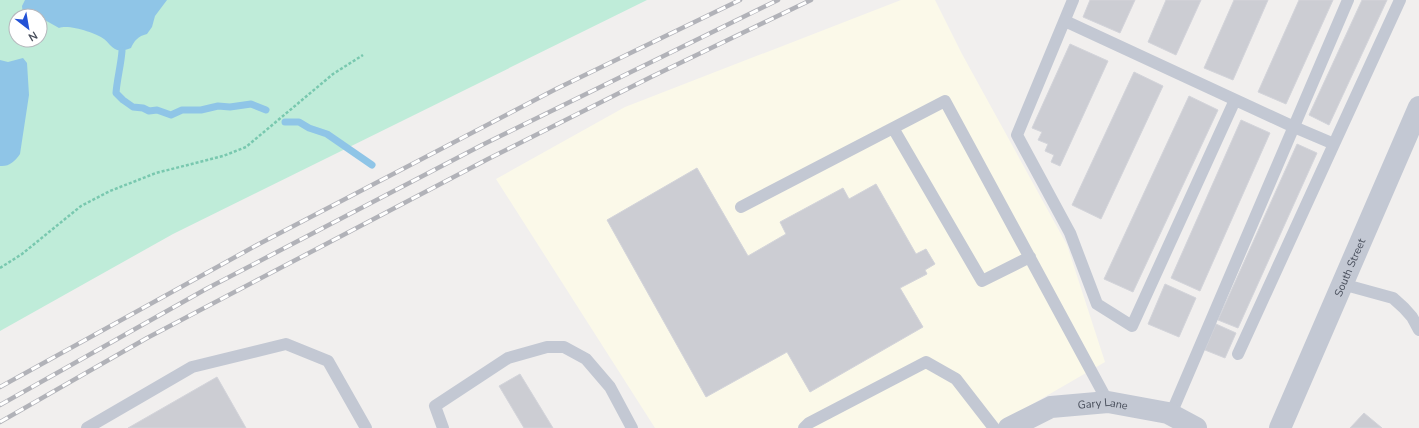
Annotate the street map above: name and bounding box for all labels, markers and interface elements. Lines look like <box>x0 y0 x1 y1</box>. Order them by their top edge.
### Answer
north arrow <box>8 8 48 48</box>
text: N <box>26 28 40 45</box>
street label: South Street <box>1331 236 1369 299</box>
street label: Gary Lane <box>1077 395 1129 414</box>

